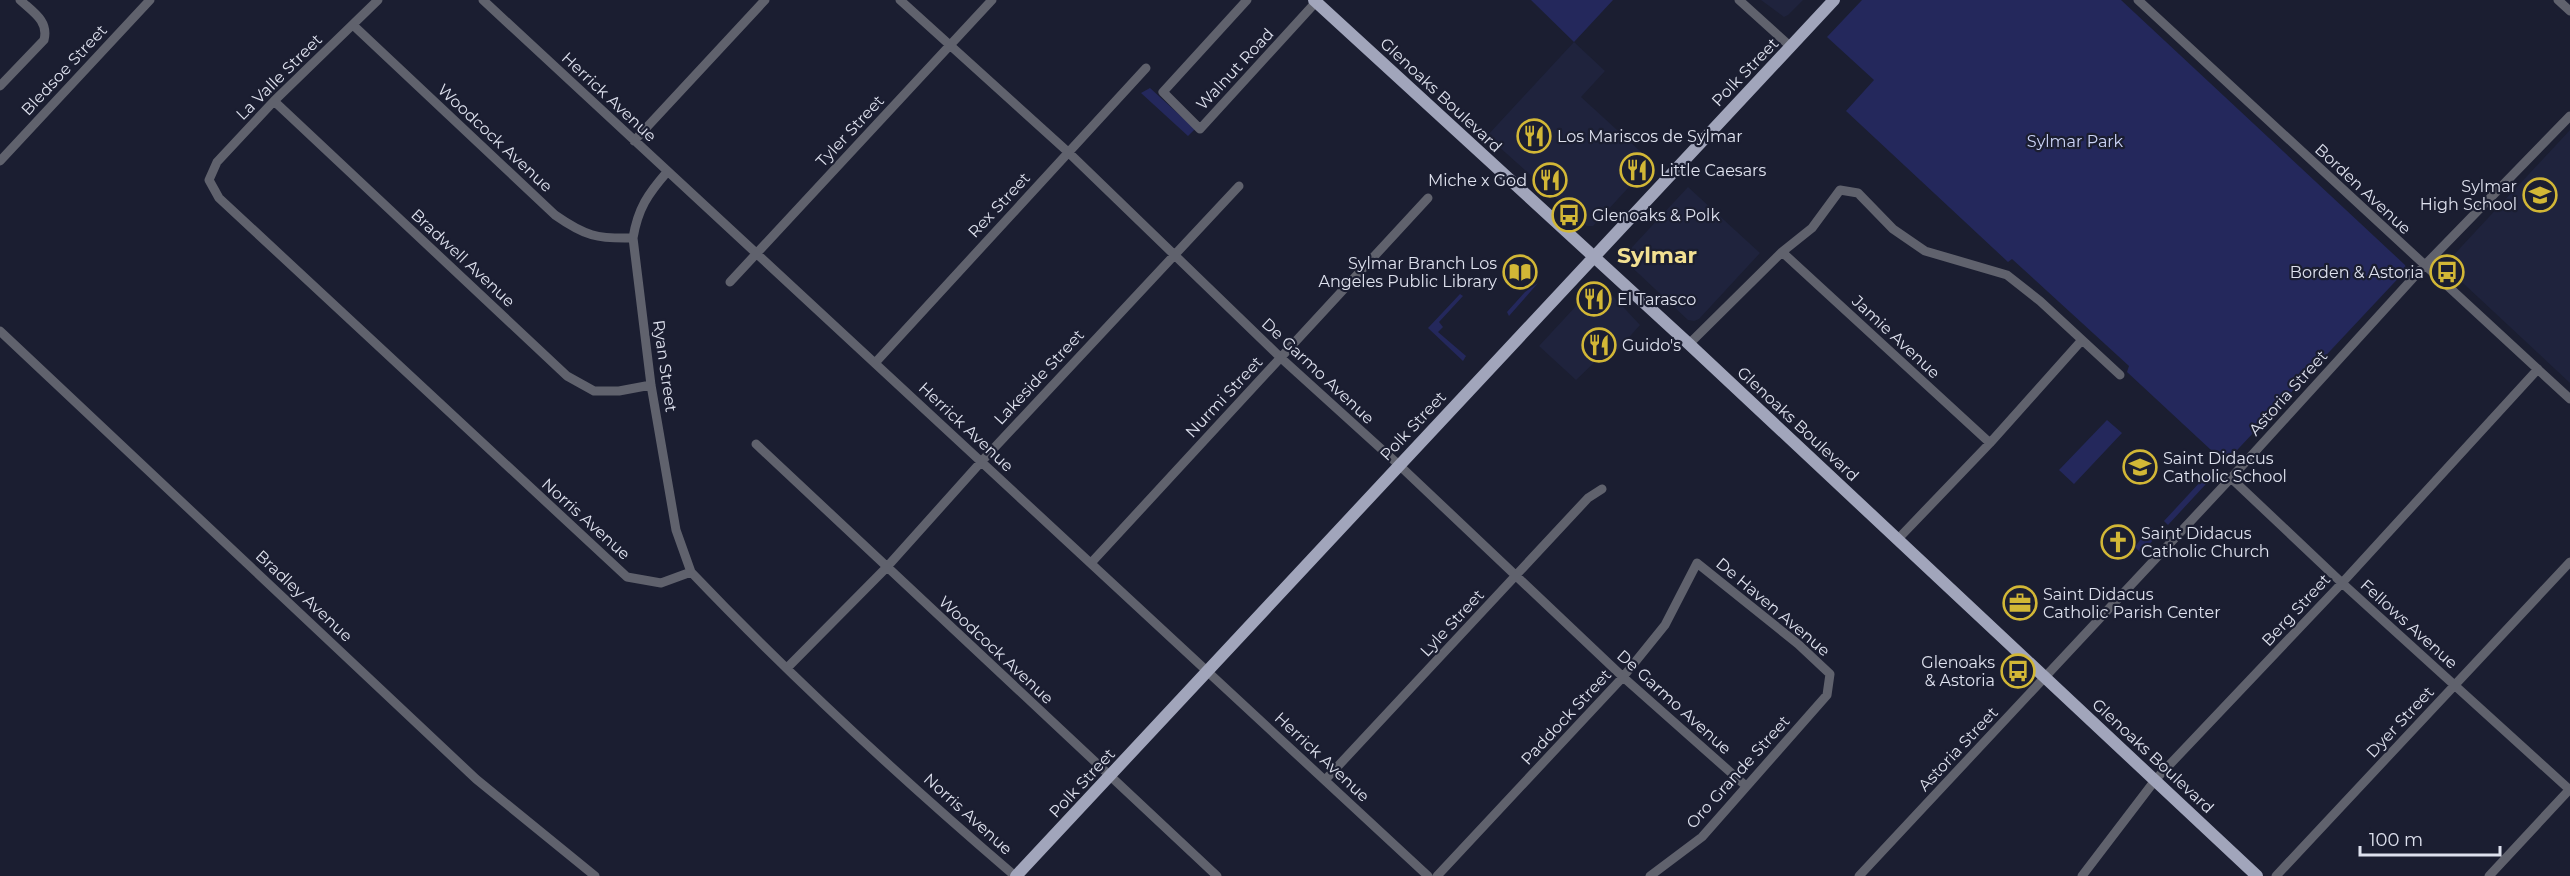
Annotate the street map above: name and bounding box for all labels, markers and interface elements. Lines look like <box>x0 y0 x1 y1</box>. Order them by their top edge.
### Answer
street label: Bledsoe Street <box>17 20 111 119</box>
street label: Walnut Road <box>1192 24 1278 114</box>
street label: La Valle Street <box>232 30 326 124</box>
street label: Polk Street <box>1708 33 1783 110</box>
street label: Glenoaks Boulevard <box>1376 34 1506 156</box>
street label: Herrick Avenue <box>558 48 660 146</box>
street label: Woodcock Avenue <box>434 80 556 196</box>
street label: Tyler Street <box>812 91 888 171</box>
restaurant icon: Los Mariscos de Sylmar <box>1516 118 1552 154</box>
place label: Los Mariscos de Sylmar <box>1557 127 1743 146</box>
park label: Sylmar Park <box>2027 132 2124 151</box>
street label: Borden Avenue <box>2311 140 2415 238</box>
restaurant icon: Little Caesars <box>1619 152 1655 188</box>
place label: Little Caesars <box>1660 161 1766 180</box>
restaurant icon: Miche x God <box>1532 162 1568 198</box>
street label: Rex Street <box>964 168 1034 242</box>
place label: Miche x God <box>1428 171 1527 190</box>
place label: Sylmar High School <box>2420 177 2517 214</box>
school or university icon: Sylmar High School <box>2522 177 2558 213</box>
bus stop icon: Glenoaks & Polk <box>1551 197 1587 233</box>
street label: Bradwell Avenue <box>407 205 519 311</box>
place label: Glenoaks & Polk <box>1592 206 1720 225</box>
district label: Sylmar <box>1617 242 1697 269</box>
place label: Sylmar Branch Los Angeles Public Library <box>1318 254 1497 291</box>
library icon: Sylmar Branch Los Angeles Public Library <box>1502 254 1538 290</box>
bus stop icon: Borden & Astoria <box>2429 254 2465 290</box>
place label: Borden & Astoria <box>2290 263 2424 282</box>
restaurant icon: El Tarasco <box>1576 281 1612 317</box>
place label: El Tarasco <box>1617 290 1696 309</box>
street label: Jamie Avenue <box>1847 291 1944 382</box>
street label: De Garmo Avenue <box>1258 314 1378 428</box>
street label: Ryan Street <box>649 319 681 414</box>
street label: Lakeside Street <box>990 325 1088 428</box>
restaurant icon: Guido's <box>1581 327 1617 363</box>
place label: Guido's <box>1622 336 1681 355</box>
street label: Astoria Street <box>2245 346 2332 439</box>
street label: Nurmi Street <box>1182 352 1267 441</box>
street label: Glenoaks Boulevard <box>1733 363 1863 485</box>
street label: Herrick Avenue <box>915 378 1017 476</box>
street label: Polk Street <box>1376 387 1450 465</box>
school or university icon: Saint Didacus Catholic School <box>2122 449 2158 485</box>
place label: Saint Didacus Catholic School <box>2163 449 2287 486</box>
street label: Norris Avenue <box>538 474 634 564</box>
church icon: Saint Didacus Catholic Church <box>2100 524 2136 560</box>
place label: Saint Didacus Catholic Church <box>2141 524 2270 561</box>
street label: Bradley Avenue <box>252 546 356 646</box>
street label: De Haven Avenue <box>1712 554 1834 660</box>
street label: Berg Street <box>2258 570 2334 650</box>
street label: Fellows Avenue <box>2356 575 2462 673</box>
street label: Lyle Street <box>1416 585 1488 660</box>
office icon: Saint Didacus Catholic Parish Center <box>2002 585 2038 621</box>
place label: Saint Didacus Catholic Parish Center <box>2043 585 2221 622</box>
street label: Woodcock Avenue <box>935 592 1057 708</box>
street label: De Garmo Avenue <box>1613 646 1735 758</box>
place label: Glenoaks & Astoria <box>1921 653 1995 690</box>
bus stop icon: Glenoaks & Astoria <box>2000 653 2036 689</box>
street label: Paddock Street <box>1517 665 1615 769</box>
street label: Dyer Street <box>2362 682 2438 761</box>
street label: Glenoaks Boulevard <box>2088 695 2218 817</box>
street label: Astoria Street <box>1914 703 2002 795</box>
street label: Herrick Avenue <box>1271 708 1373 806</box>
street label: Oro Grande Street <box>1682 711 1794 832</box>
street label: Polk Street <box>1045 744 1119 822</box>
street label: Norris Avenue <box>920 769 1016 859</box>
scale bar <box>2360 819 2500 857</box>
text: 100 m <box>2369 829 2423 851</box>

